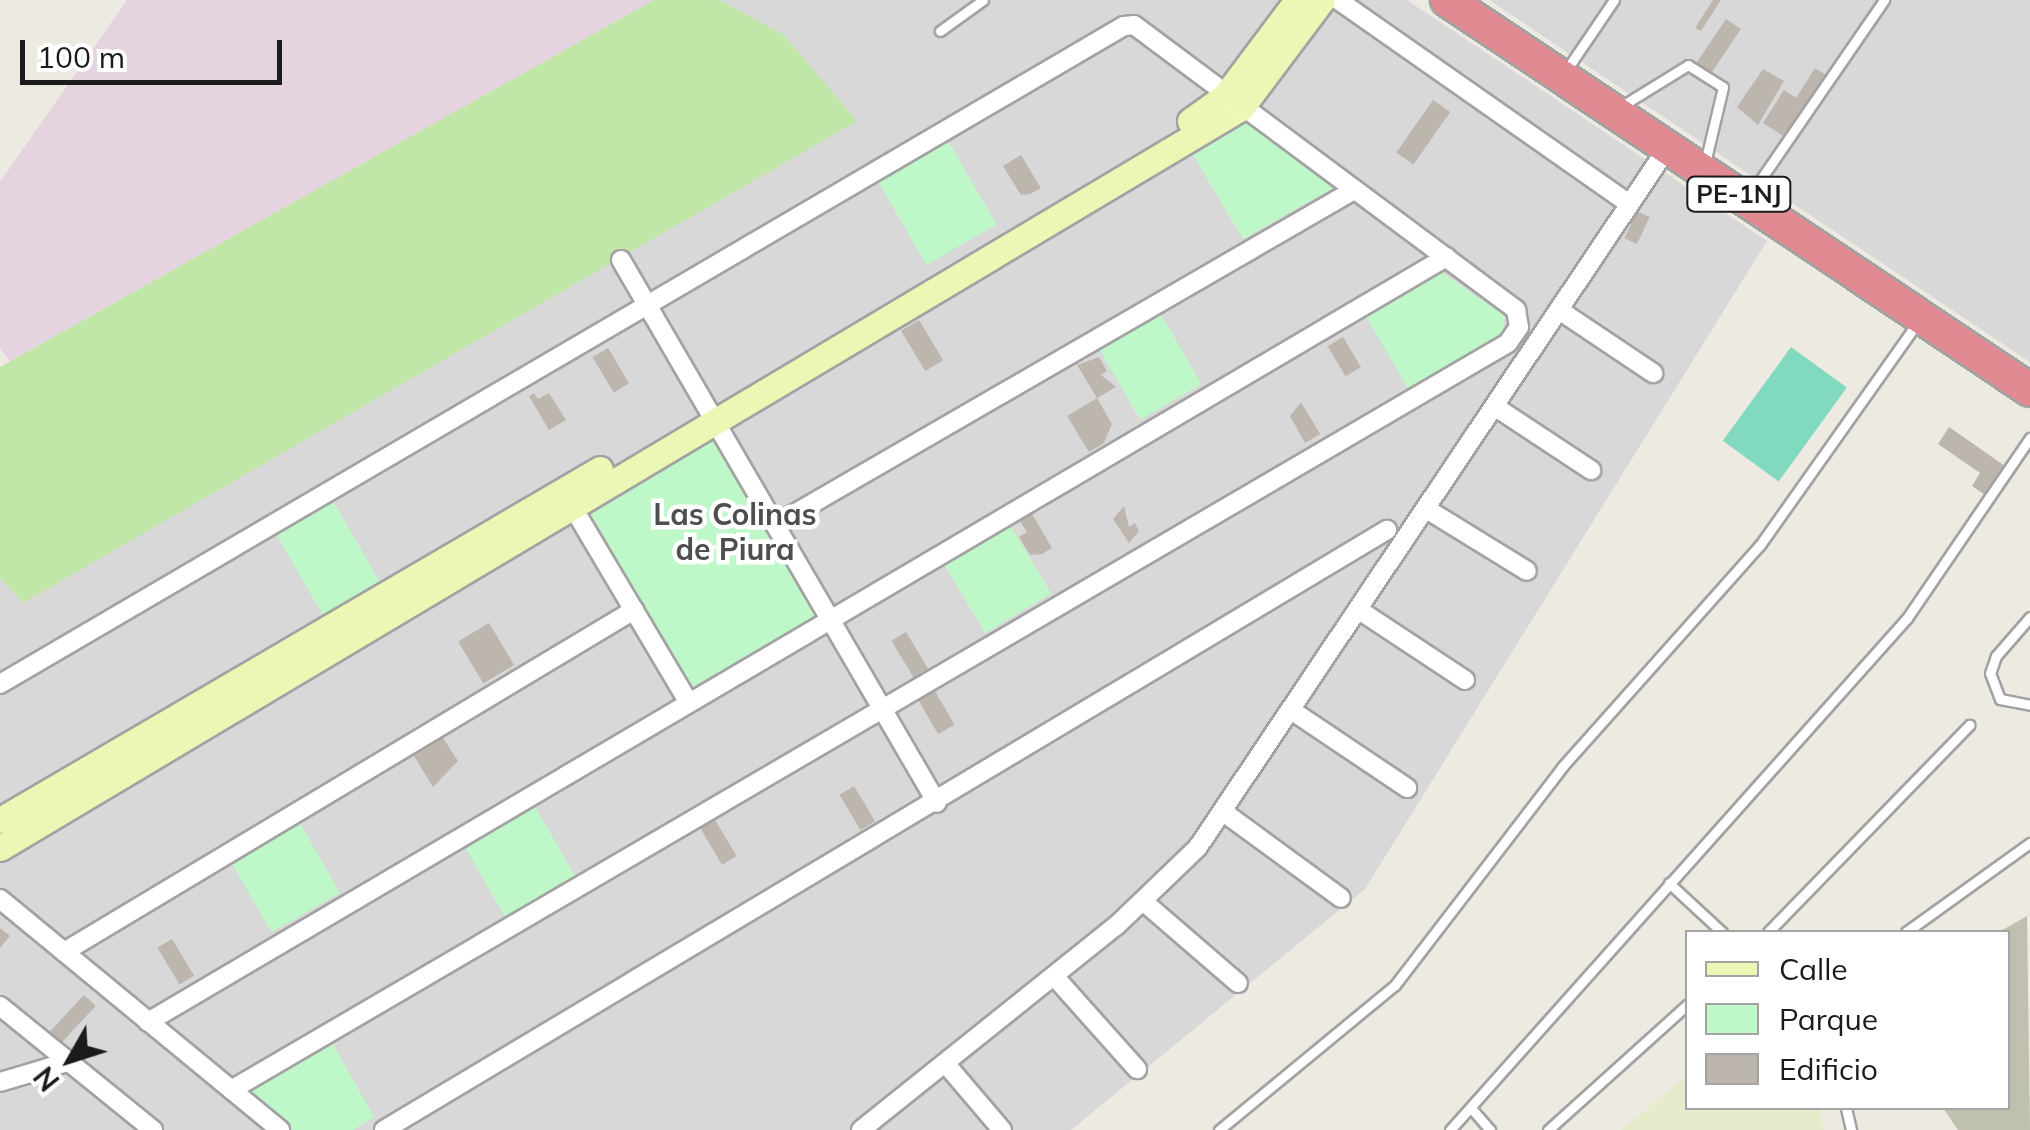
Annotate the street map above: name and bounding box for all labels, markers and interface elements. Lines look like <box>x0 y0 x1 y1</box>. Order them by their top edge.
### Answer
scale bar <box>25 20 288 82</box>
text: 100 m <box>37 38 125 76</box>
road number: PE-1NJ <box>1684 174 1794 214</box>
district label: Las Colinas de Piura <box>653 496 817 566</box>
legend <box>1685 930 2010 1110</box>
text: Calle <box>1779 950 1848 988</box>
text: Parque <box>1779 1000 1878 1038</box>
north arrow <box>20 1010 120 1110</box>
text: Edificio <box>1779 1050 1878 1088</box>
text: N <box>26 1060 67 1098</box>

